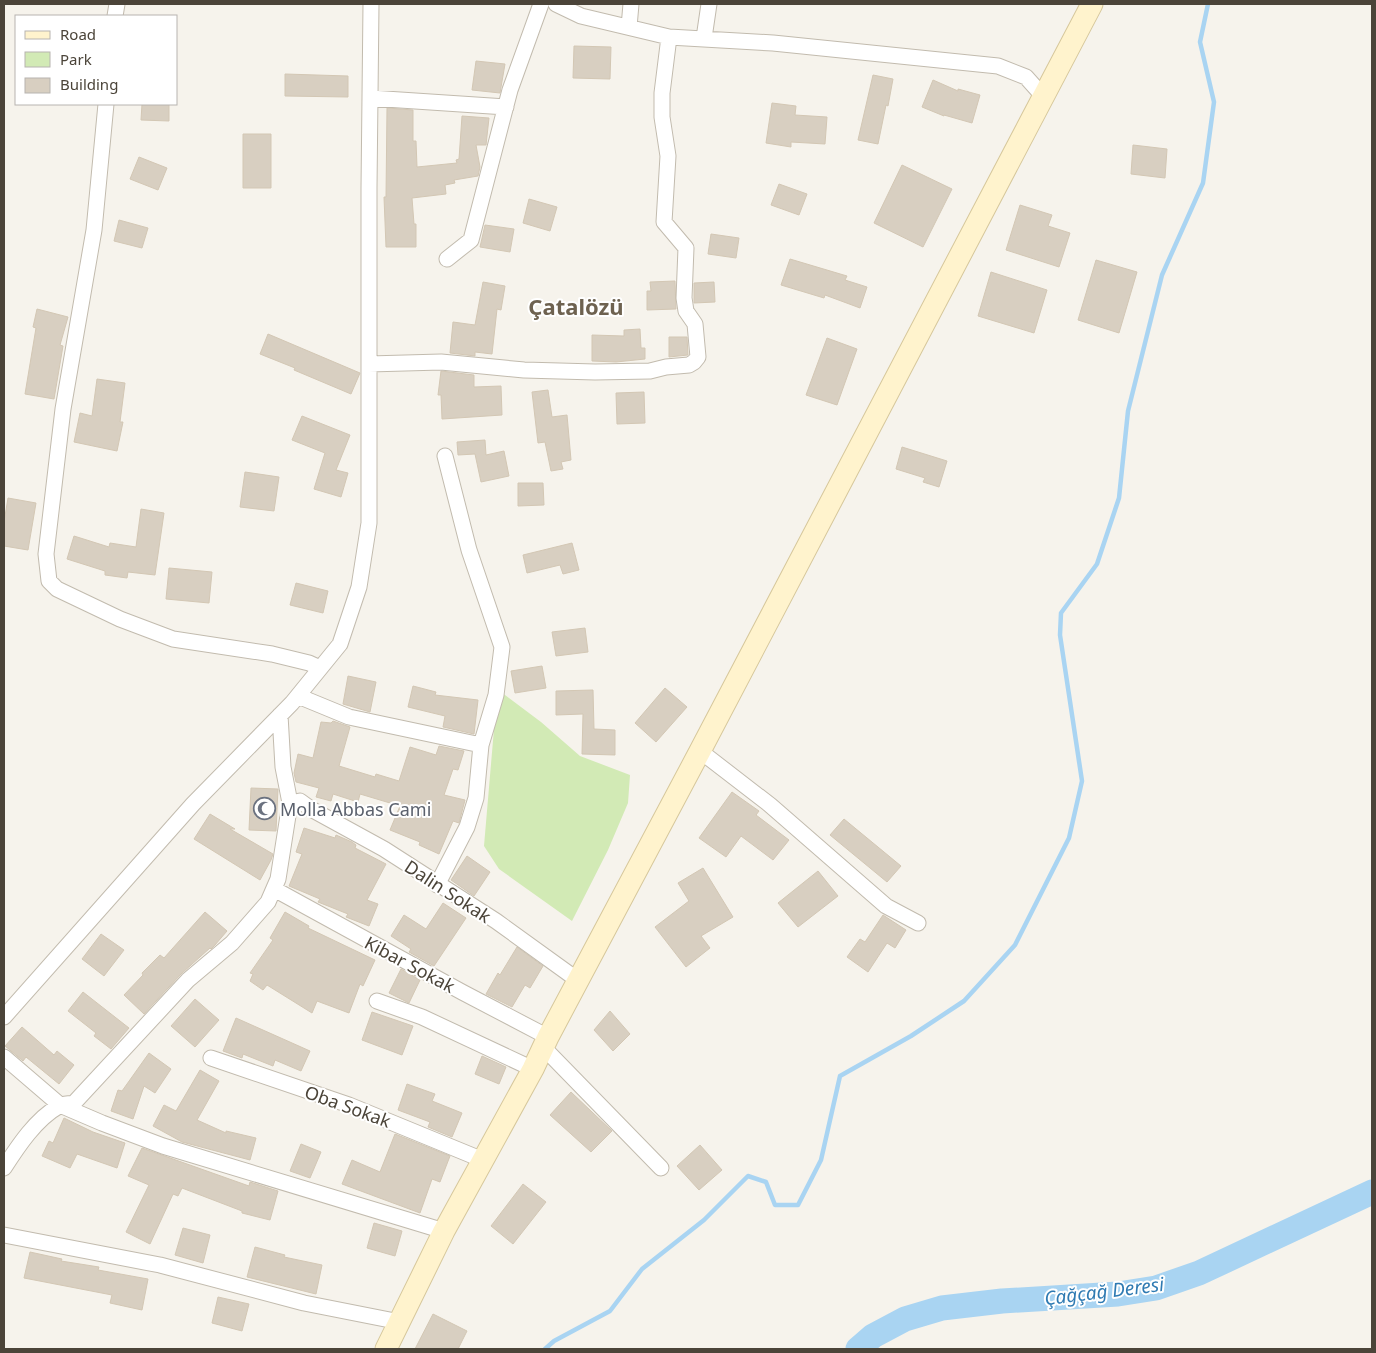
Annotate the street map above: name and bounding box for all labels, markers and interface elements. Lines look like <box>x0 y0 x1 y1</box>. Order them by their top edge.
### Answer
legend <box>15 15 178 105</box>
text: Road <box>60 24 96 44</box>
text: Park <box>60 49 92 69</box>
text: Building <box>60 74 118 94</box>
district label: Çatalözü <box>528 291 624 321</box>
mosque icon: Molla Abbas Cami <box>252 797 276 821</box>
place label: Molla Abbas Cami <box>280 797 431 821</box>
street label: Dalin Sokak <box>400 854 496 928</box>
street label: Kibar Sokak <box>361 930 460 998</box>
street label: Oba Sokak <box>302 1079 395 1133</box>
water label: Çağçağ Deresi <box>1043 1271 1166 1311</box>

